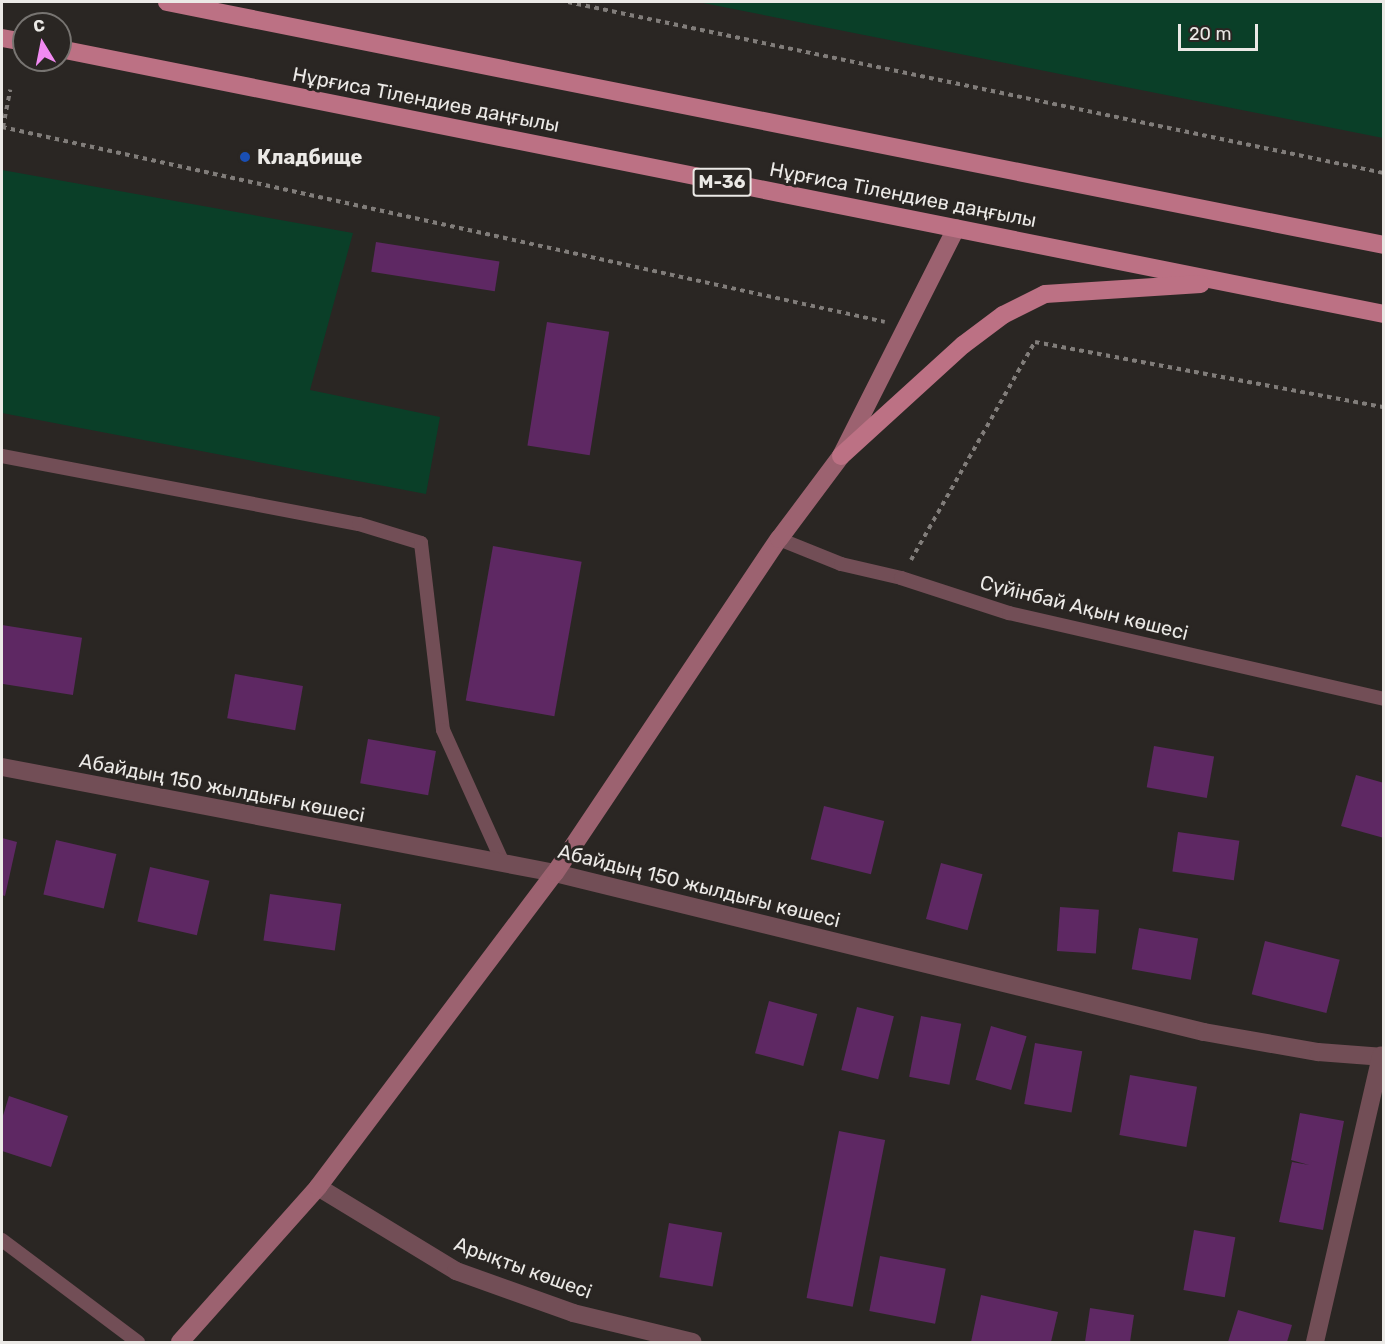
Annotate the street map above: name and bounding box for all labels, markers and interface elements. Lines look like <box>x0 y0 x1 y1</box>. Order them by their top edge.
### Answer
north arrow <box>12 12 72 72</box>
scale bar <box>1181 12 1260 50</box>
text: С <box>32 15 46 36</box>
text: 20 m <box>1189 23 1231 45</box>
street label: Нұрғиса Тілендиев даңғылы <box>291 62 561 138</box>
place label: Кладбище <box>257 145 362 169</box>
marker: Кладбище <box>238 150 252 164</box>
street label: Нұрғиса Тілендиев даңғылы <box>768 157 1038 233</box>
road number: M-36 <box>692 167 752 197</box>
street label: Сүйінбай Ақын көшесі <box>977 570 1191 646</box>
street label: Абайдың 150 жылдығы көшесі <box>77 749 367 827</box>
street label: Абайдың 150 жылдығы көшесі <box>555 839 843 933</box>
street label: Арықты көшесі <box>451 1232 595 1304</box>

